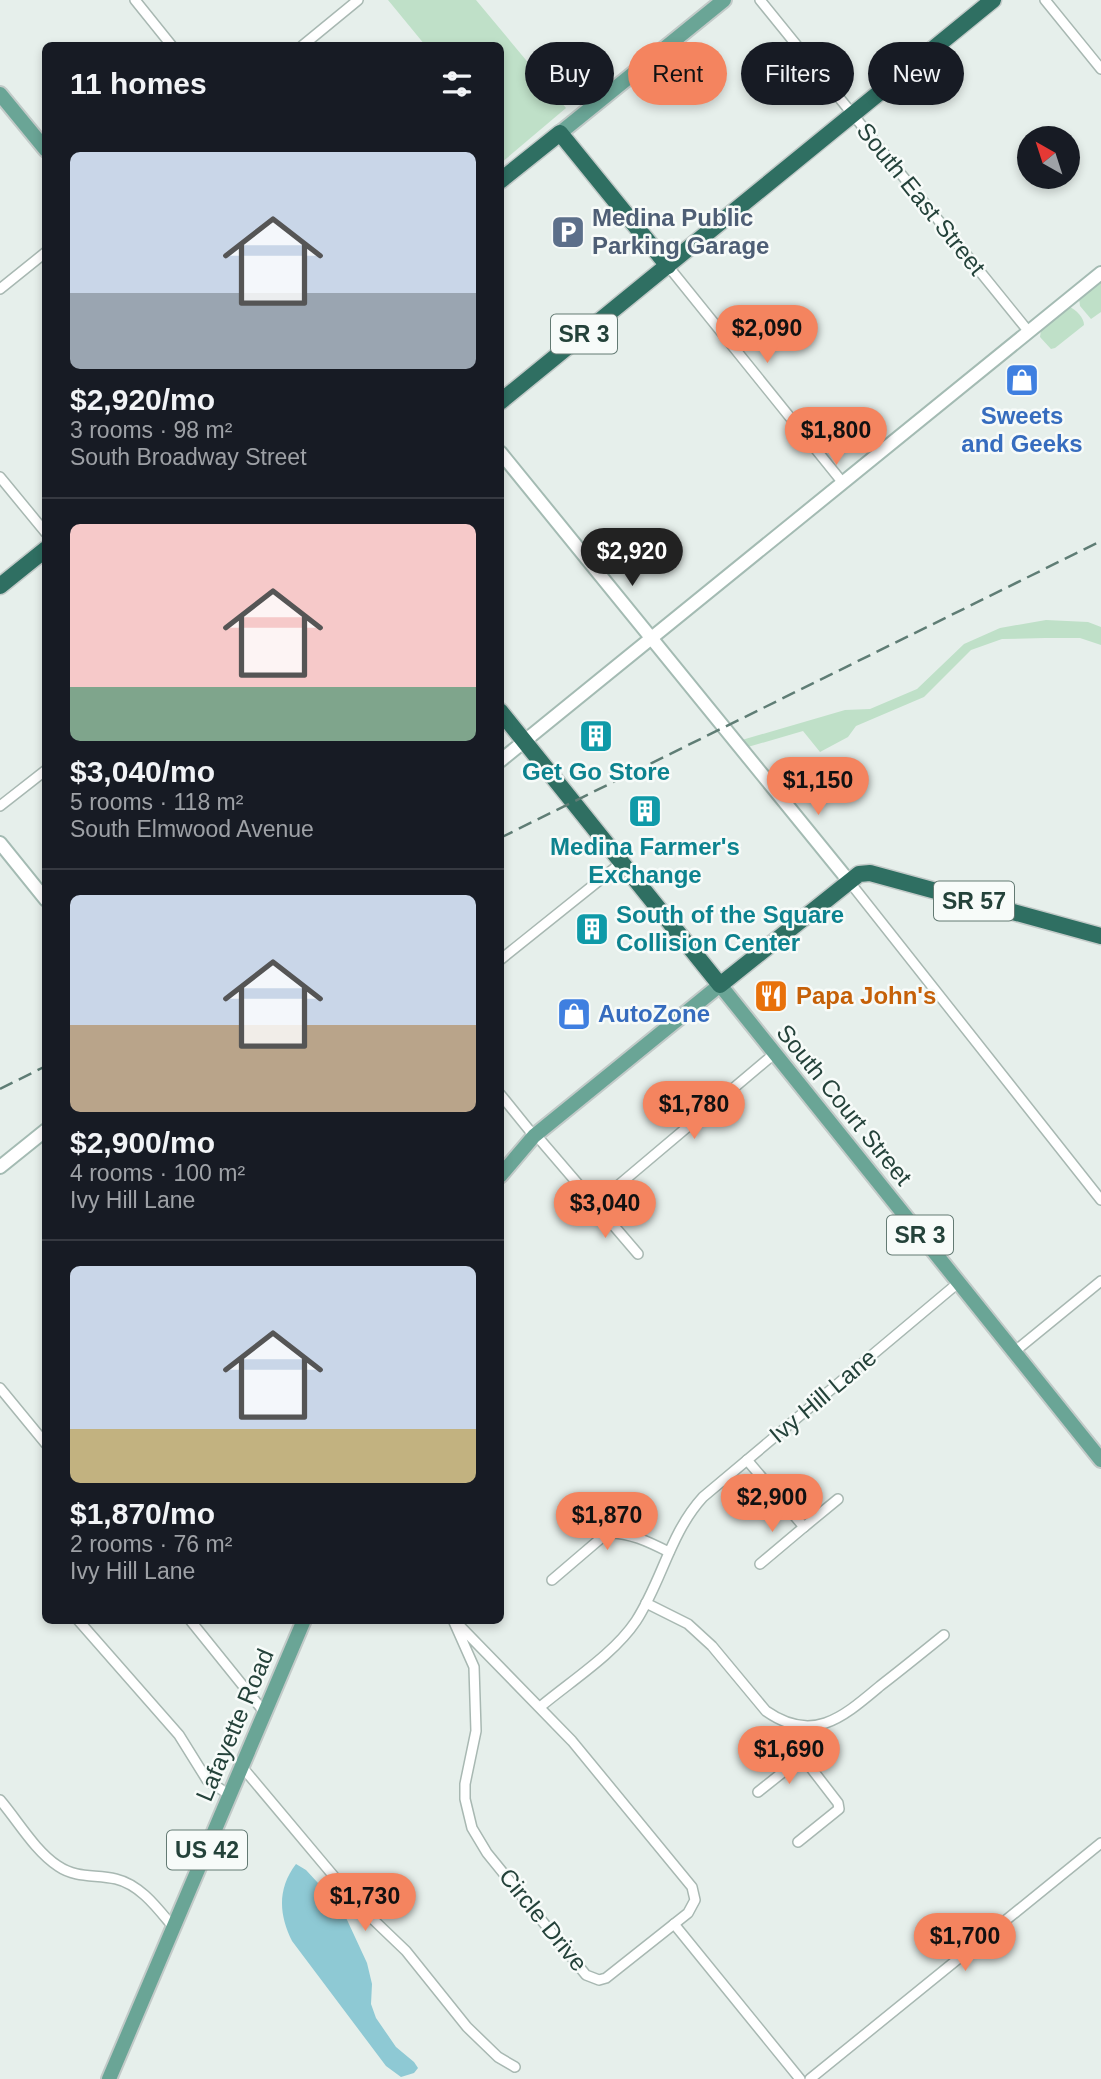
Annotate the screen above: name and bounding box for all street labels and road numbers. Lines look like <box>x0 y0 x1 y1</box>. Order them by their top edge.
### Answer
street label: South East Street <box>852 117 991 281</box>
road number: SR 3 <box>551 314 617 354</box>
road number: SR 57 <box>934 882 1014 920</box>
street label: South Court Street <box>771 1019 918 1191</box>
road number: SR 3 <box>887 1216 953 1254</box>
street label: Ivy Hill Lane <box>764 1343 881 1448</box>
street label: Lafayette Road <box>190 1645 279 1805</box>
road number: US 42 <box>167 1830 247 1870</box>
street label: Circle Drive <box>494 1863 593 1976</box>

